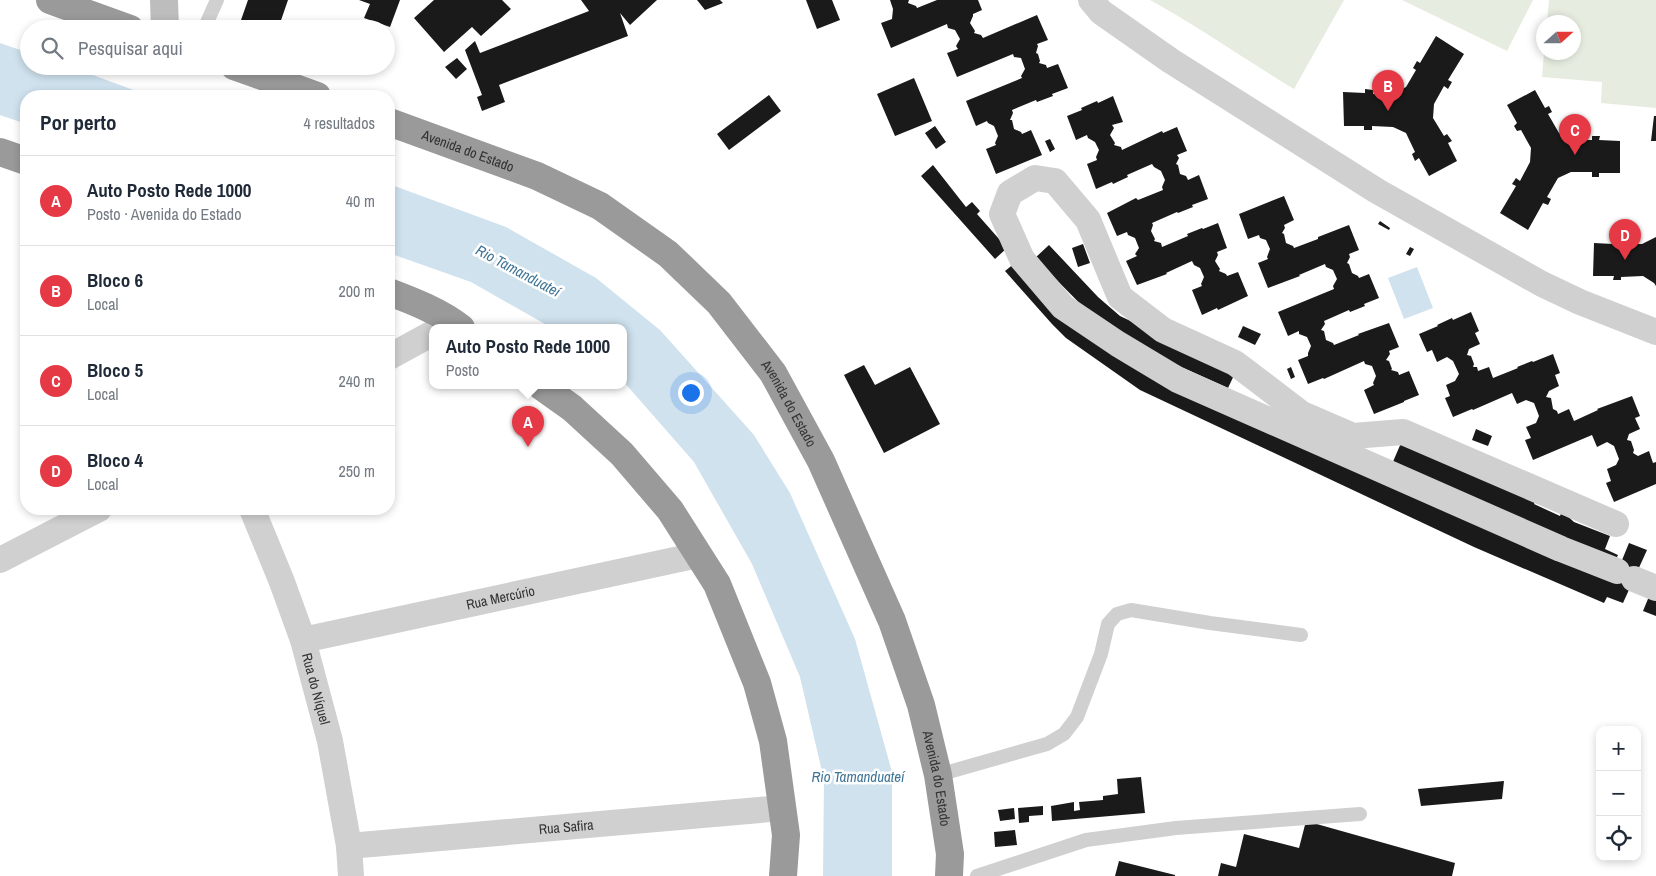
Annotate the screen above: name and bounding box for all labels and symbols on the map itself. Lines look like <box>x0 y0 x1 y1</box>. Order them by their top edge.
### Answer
north arrow <box>1536 15 1581 60</box>
pin: B <box>1372 70 1404 111</box>
pin: C <box>1559 114 1591 155</box>
street label: Avenida do Estado <box>418 125 517 176</box>
pin: D <box>1609 219 1641 260</box>
water label: Rio Tamanduateí <box>472 239 566 302</box>
street label: Avenida do Estado <box>757 355 821 450</box>
your location <box>678 380 704 406</box>
pin: A <box>512 406 544 447</box>
street label: Rua Mercúrio <box>465 581 536 614</box>
street label: Rua do Níquel <box>298 651 334 727</box>
street label: Avenida do Estado <box>918 728 955 827</box>
water label: Rio Tamanduateí <box>811 766 906 787</box>
street label: Rua Safira <box>538 816 595 838</box>

